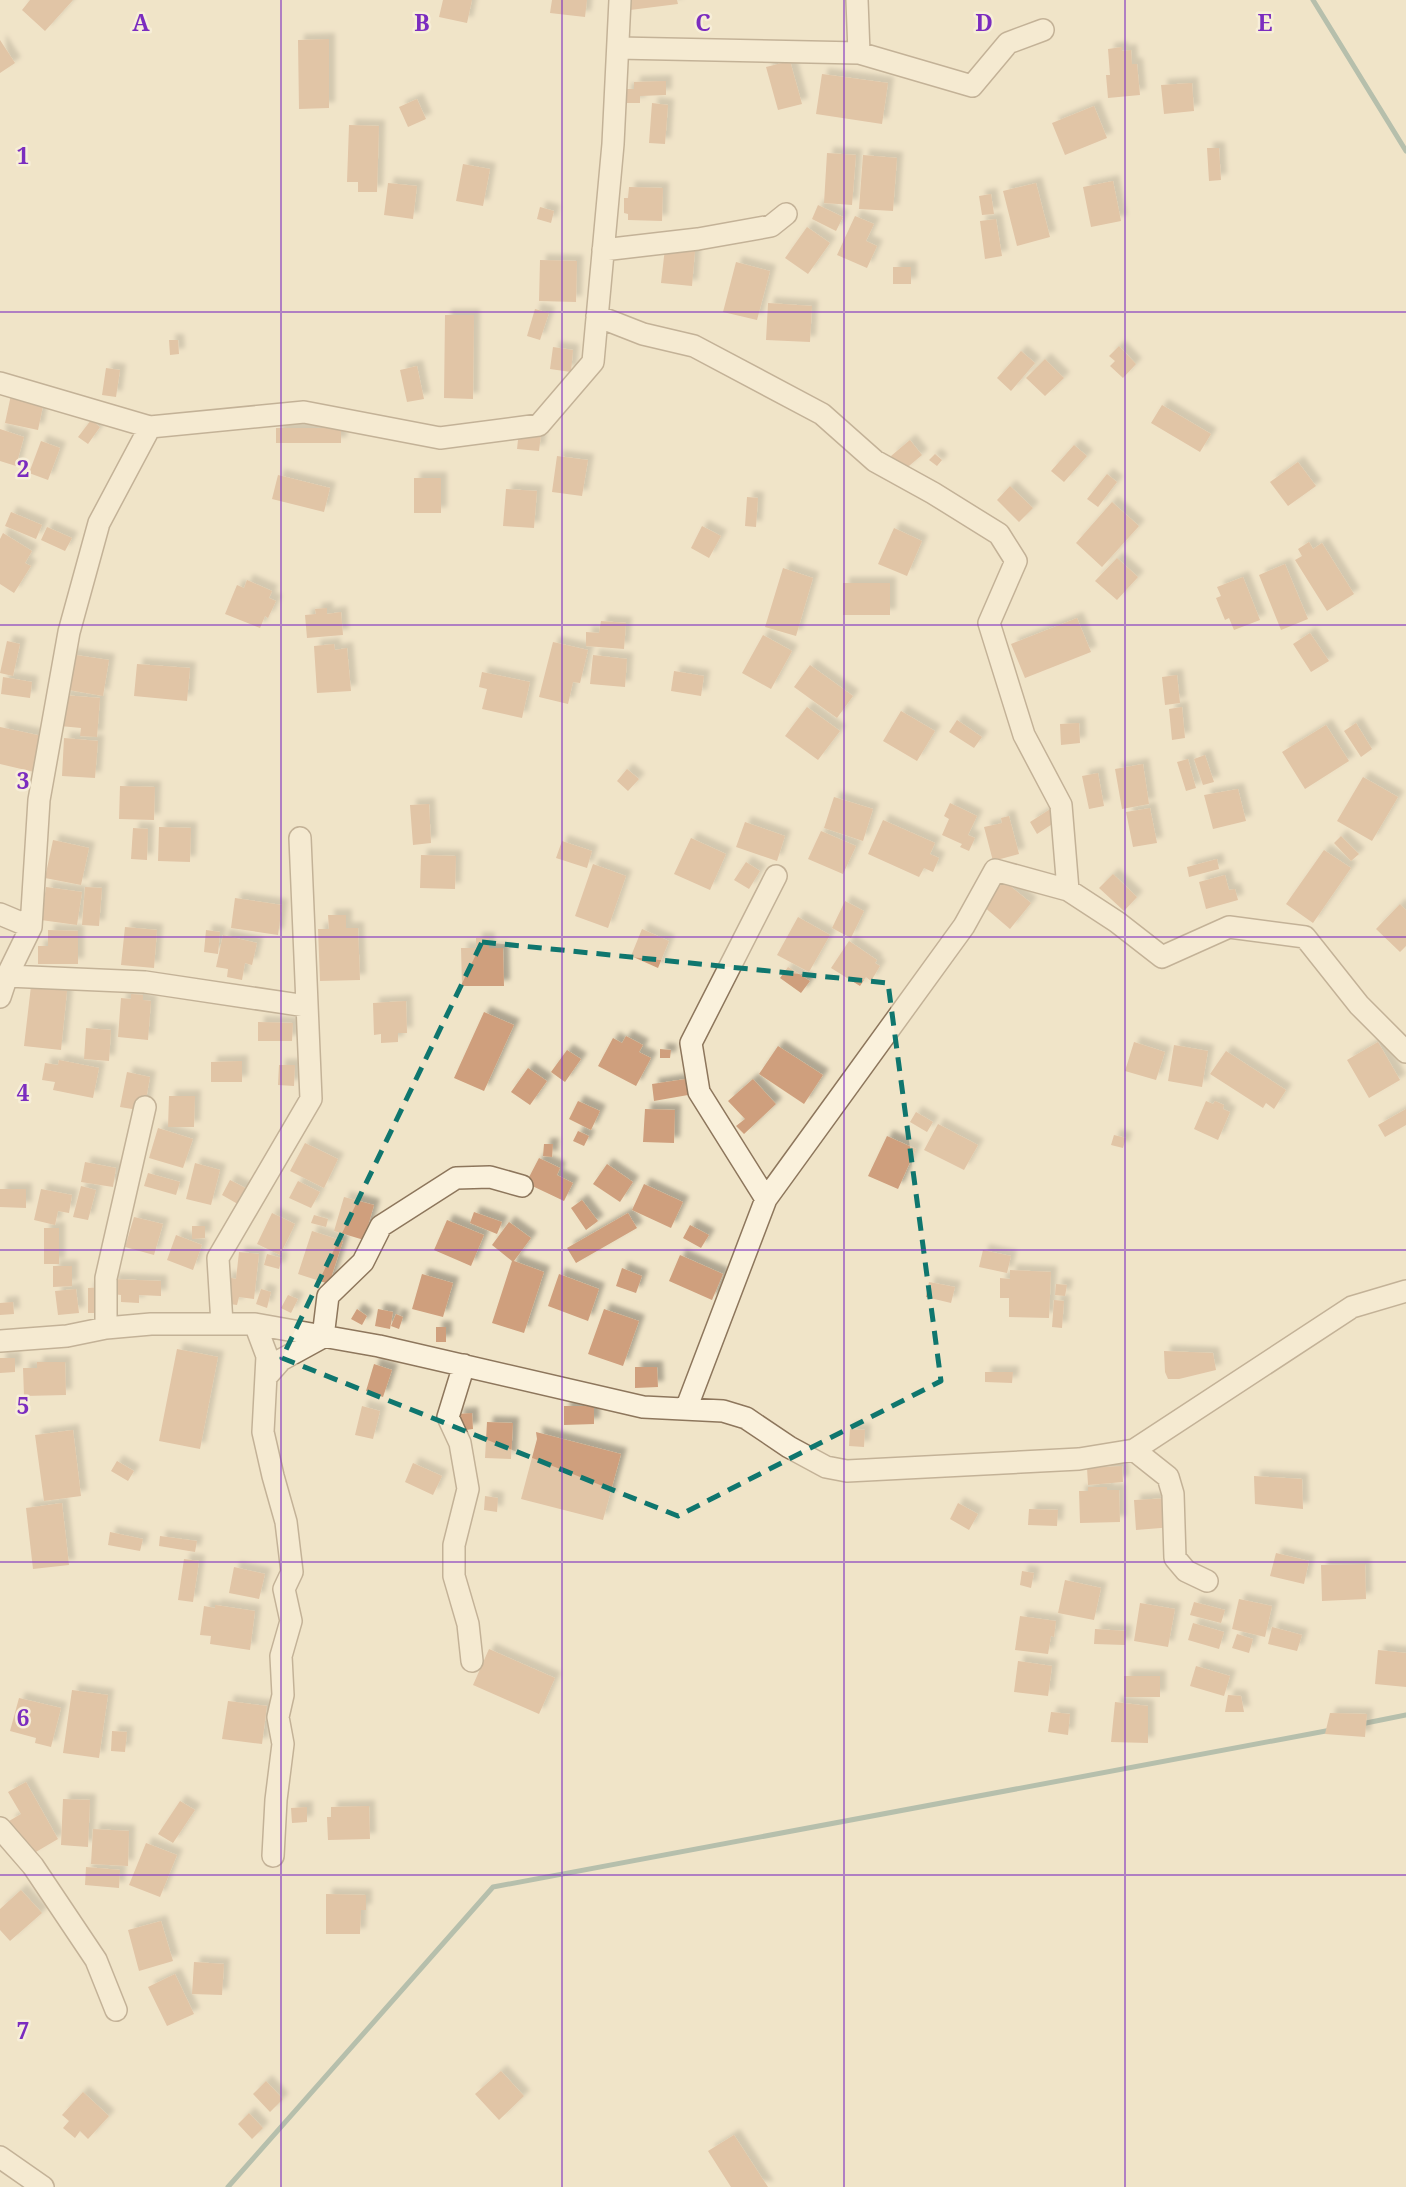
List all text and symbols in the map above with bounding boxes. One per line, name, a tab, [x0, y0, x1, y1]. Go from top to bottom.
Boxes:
text: A	[132, 6, 150, 38]
text: B	[414, 6, 430, 38]
text: C	[695, 6, 711, 38]
text: D	[975, 6, 993, 38]
text: E	[1257, 6, 1273, 38]
text: 1	[17, 139, 30, 171]
text: 2	[17, 452, 30, 484]
text: 3	[17, 764, 30, 796]
text: 4	[17, 1076, 30, 1108]
text: 5	[17, 1389, 30, 1421]
text: 6	[17, 1701, 30, 1733]
text: 7	[17, 2014, 30, 2046]

